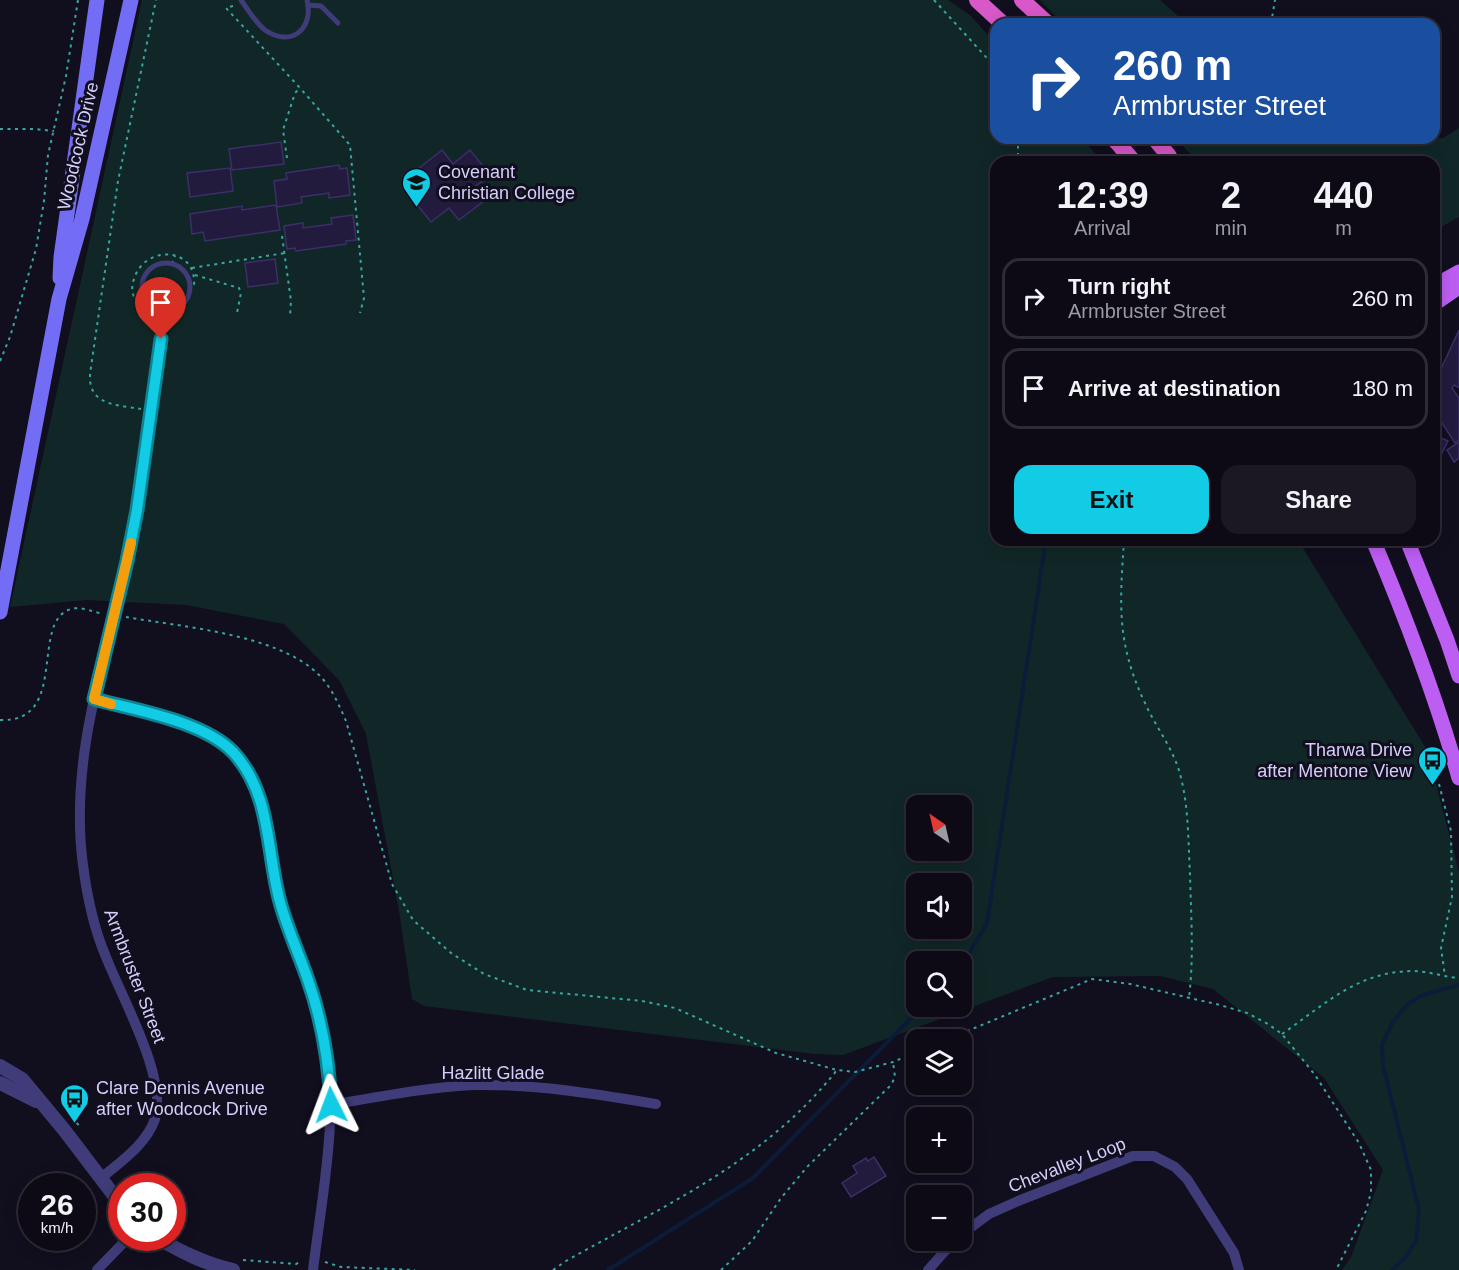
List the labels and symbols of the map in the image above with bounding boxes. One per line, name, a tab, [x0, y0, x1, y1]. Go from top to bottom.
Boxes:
street label: Woodcock Drive	[54, 80, 102, 212]
place label: Covenant Christian College	[438, 162, 575, 203]
school or university icon: Covenant Christian College	[401, 166, 433, 208]
pin	[135, 277, 186, 339]
place label: Tharwa Drive after Mentone View	[1257, 740, 1413, 781]
bus stop icon: Tharwa Drive after Mentone View	[1417, 744, 1449, 786]
north arrow	[906, 795, 972, 861]
street label: Armbruster Street	[100, 906, 170, 1046]
street label: Hazlitt Glade	[441, 1063, 545, 1083]
position arrow	[299, 1073, 363, 1137]
place label: Clare Dennis Avenue after Woodcock Drive	[96, 1078, 268, 1119]
bus stop icon: Clare Dennis Avenue after Woodcock Drive	[59, 1082, 91, 1124]
street label: Chevalley Loop	[1005, 1133, 1129, 1197]
speed limit sign: 30	[108, 1173, 186, 1251]

